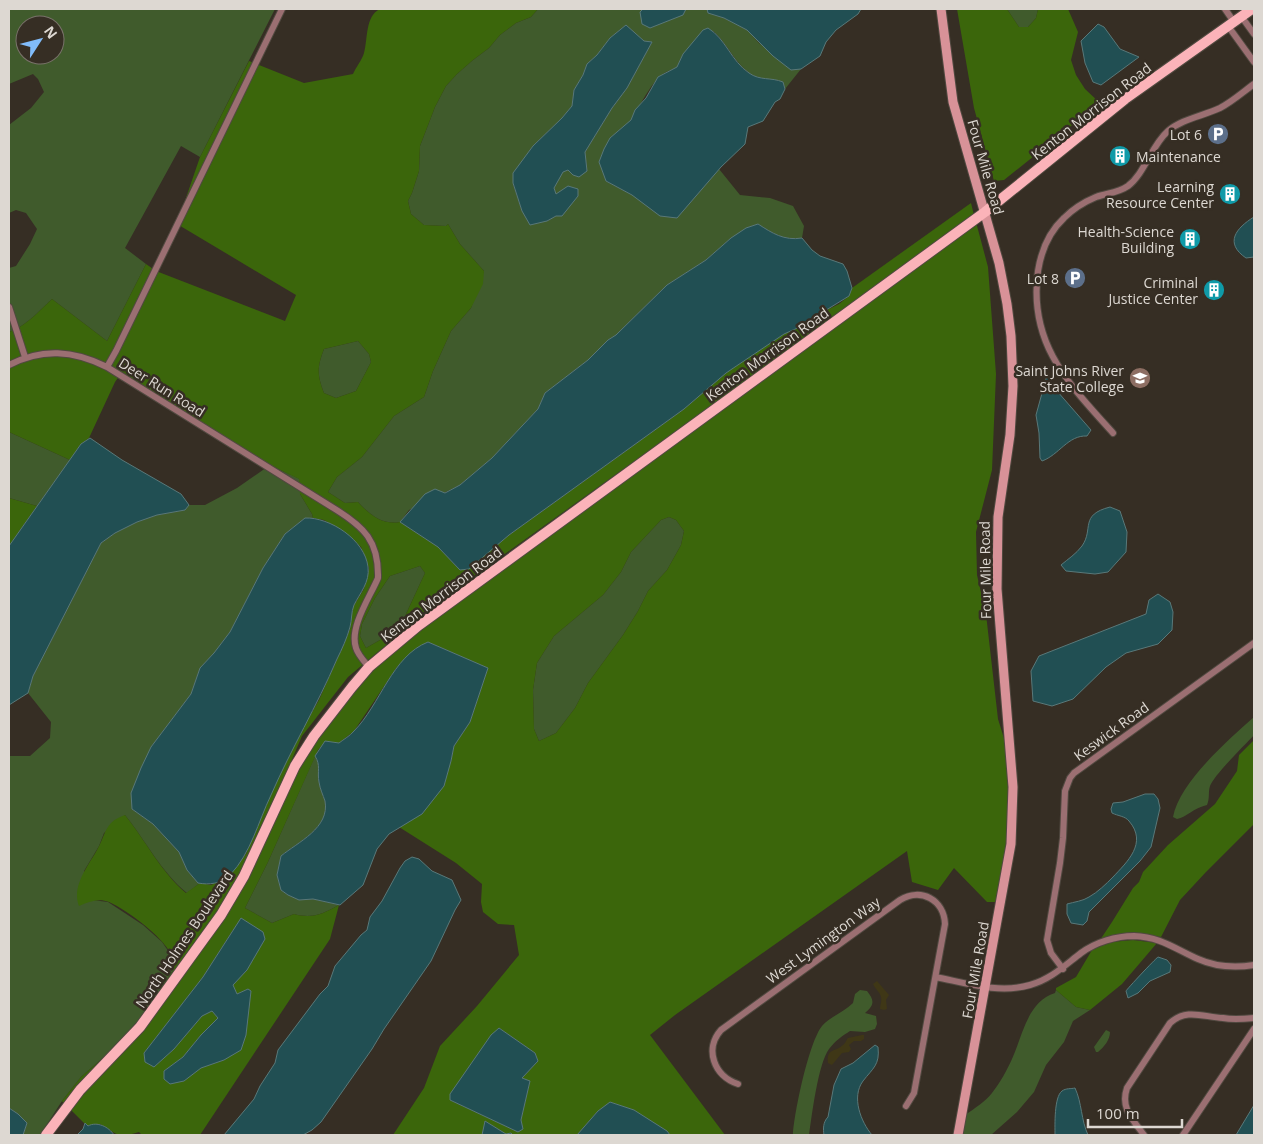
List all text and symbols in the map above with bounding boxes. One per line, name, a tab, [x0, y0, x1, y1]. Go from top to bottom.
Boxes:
north arrow	[15, 15, 65, 65]
text: N	[40, 22, 62, 42]
street label: Kenton Morrison Road	[1027, 58, 1155, 164]
street label: Four Mile Road	[963, 117, 1009, 217]
parking icon: Lot 6	[1206, 122, 1230, 146]
place label: Lot 6	[1170, 125, 1202, 144]
building icon: Maintenance	[1108, 144, 1132, 168]
place label: Maintenance	[1136, 147, 1221, 166]
place label: Learning Resource Center	[1106, 177, 1214, 212]
building icon: Learning Resource Center	[1218, 182, 1242, 206]
place label: Health-Science Building	[1077, 222, 1174, 257]
building icon: Health-Science Building	[1178, 227, 1202, 251]
parking icon: Lot 8	[1063, 266, 1087, 290]
place label: Lot 8	[1027, 269, 1059, 288]
place label: Criminal Justice Center	[1106, 273, 1198, 308]
building icon: Criminal Justice Center	[1202, 278, 1226, 302]
street label: Kenton Morrison Road	[702, 303, 832, 405]
street label: Deer Run Road	[115, 353, 209, 421]
place label: Saint Johns River State College	[1015, 361, 1124, 396]
school or university icon: Saint Johns River State College	[1128, 366, 1152, 390]
street label: Four Mile Road	[975, 521, 995, 619]
street label: Kenton Morrison Road	[376, 542, 506, 646]
street label: Keswick Road	[1070, 697, 1152, 765]
street label: North Holmes Boulevard	[131, 867, 237, 1011]
street label: West Lymington Way	[762, 892, 885, 988]
street label: Four Mile Road	[957, 920, 993, 1020]
scale bar	[1088, 1096, 1182, 1128]
text: 100 m	[1096, 1103, 1140, 1123]

